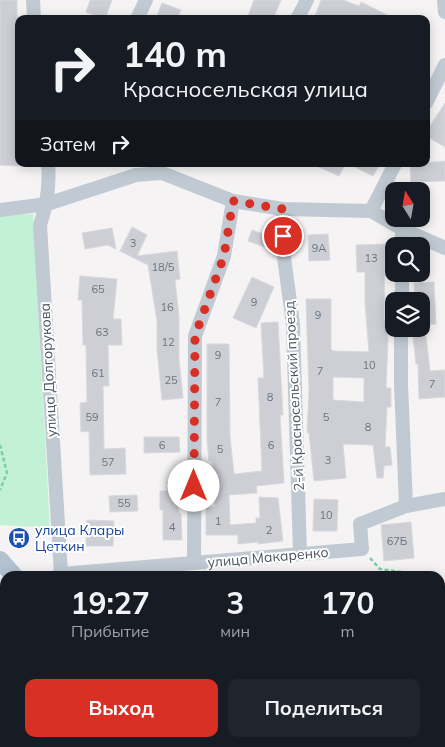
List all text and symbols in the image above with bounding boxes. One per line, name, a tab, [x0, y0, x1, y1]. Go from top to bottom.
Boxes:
text: 140 m	[123, 32, 227, 76]
icon: right	[40, 35, 105, 100]
text: Красносельская улица	[123, 75, 368, 103]
icon: right	[106, 130, 134, 158]
text: Затем	[40, 132, 96, 156]
north arrow	[385, 182, 430, 228]
map controls	[385, 182, 430, 337]
pin	[262, 215, 304, 257]
icon: arrive	[269, 222, 297, 250]
house number: 3	[130, 236, 136, 250]
button: search	[385, 237, 430, 282]
house number: 9А	[312, 241, 326, 255]
house number: 13	[364, 251, 378, 265]
house number: 18/5	[152, 260, 175, 274]
house number: 65	[91, 282, 105, 296]
button: layers	[385, 292, 430, 337]
house number: 9	[251, 295, 257, 309]
house number: 16	[160, 300, 174, 314]
street label: 2-й Красносельский проезд	[280, 300, 308, 492]
street label: улица Долгорукова	[35, 302, 61, 438]
house number: 9	[315, 308, 321, 322]
house number: 63	[95, 325, 109, 339]
house number: 12	[161, 335, 175, 349]
house number: 9	[215, 348, 221, 362]
house number: 10	[362, 358, 376, 372]
house number: 7	[317, 364, 323, 378]
house number: 61	[91, 366, 105, 380]
house number: 25	[164, 373, 178, 387]
house number: 7	[429, 377, 435, 391]
house number: 8	[267, 390, 274, 404]
house number: 7	[215, 395, 221, 409]
house number: 59	[85, 410, 99, 424]
house number: 5	[323, 410, 330, 424]
house number: 8	[365, 420, 372, 434]
house number: 6	[159, 438, 166, 452]
house number: 6	[268, 438, 275, 452]
house number: 5	[217, 442, 224, 456]
house number: 3	[325, 453, 331, 467]
house number: 57	[101, 455, 115, 469]
position arrow	[167, 459, 219, 511]
house number: 55	[117, 496, 131, 510]
house number: 10	[319, 508, 333, 522]
house number: 1	[215, 514, 221, 528]
house number: 4	[169, 520, 176, 534]
place label: улица Клары Цеткин	[35, 521, 124, 555]
house number: 2	[266, 523, 273, 537]
bus stop icon: улица Клары Цеткин	[7, 526, 31, 550]
house number: 67Б	[387, 534, 407, 548]
street label: улица Макаренко	[207, 543, 329, 571]
text: 19:27	[70, 584, 150, 622]
text: 3	[226, 584, 244, 622]
text: 170	[321, 584, 375, 622]
text: Прибытие	[71, 621, 149, 641]
text: мин	[220, 621, 250, 641]
text: m	[341, 621, 355, 641]
button: Выход	[25, 679, 218, 737]
button: Поделиться	[228, 679, 420, 737]

